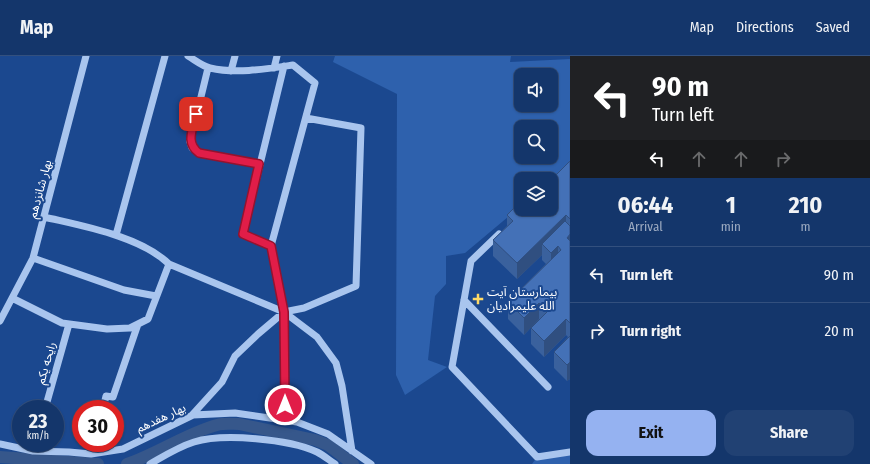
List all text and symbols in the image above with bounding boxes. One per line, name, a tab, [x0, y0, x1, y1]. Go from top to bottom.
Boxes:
text: Map	[20, 16, 53, 39]
text: Map	[690, 19, 714, 36]
text: Directions	[736, 19, 794, 36]
text: Saved	[816, 19, 850, 36]
map controls	[514, 68, 558, 216]
button: sound	[514, 68, 558, 112]
text: 90 m	[652, 70, 709, 103]
icon: left	[586, 72, 638, 124]
pin	[179, 97, 213, 131]
icon: arrive	[185, 103, 207, 125]
text: Turn left	[652, 104, 714, 126]
button: search	[514, 120, 558, 164]
icon: left	[646, 148, 668, 170]
icon: ahead	[688, 148, 710, 170]
icon: ahead	[730, 148, 752, 170]
icon: right	[772, 148, 794, 170]
street label: بهار شانزدهم	[25, 158, 56, 220]
button: layers	[514, 172, 558, 216]
text: 06:44	[618, 191, 673, 219]
text: 1	[726, 191, 736, 219]
text: 210	[788, 191, 822, 219]
text: Arrival	[628, 219, 663, 234]
text: min	[721, 219, 741, 234]
text: m	[800, 219, 810, 234]
icon: left	[586, 264, 608, 286]
text: Turn left	[620, 266, 673, 284]
text: 90 m	[824, 266, 854, 284]
place label: بیمارستان آیت الله علیمرادیان	[487, 285, 557, 313]
marker: بیمارستان آیت الله علیمرادیان	[472, 293, 484, 305]
icon: right	[586, 320, 608, 342]
text: Turn right	[620, 322, 681, 340]
text: 20 m	[825, 322, 854, 340]
street label: رایحه یکم	[33, 340, 61, 386]
position arrow	[264, 384, 306, 426]
speed limit sign: 30	[72, 400, 124, 452]
street label: بهار هفدهم	[134, 400, 189, 437]
text: 23	[29, 409, 47, 433]
button: Exit	[586, 410, 716, 456]
button: Share	[724, 410, 854, 456]
text: km/h	[27, 430, 49, 442]

